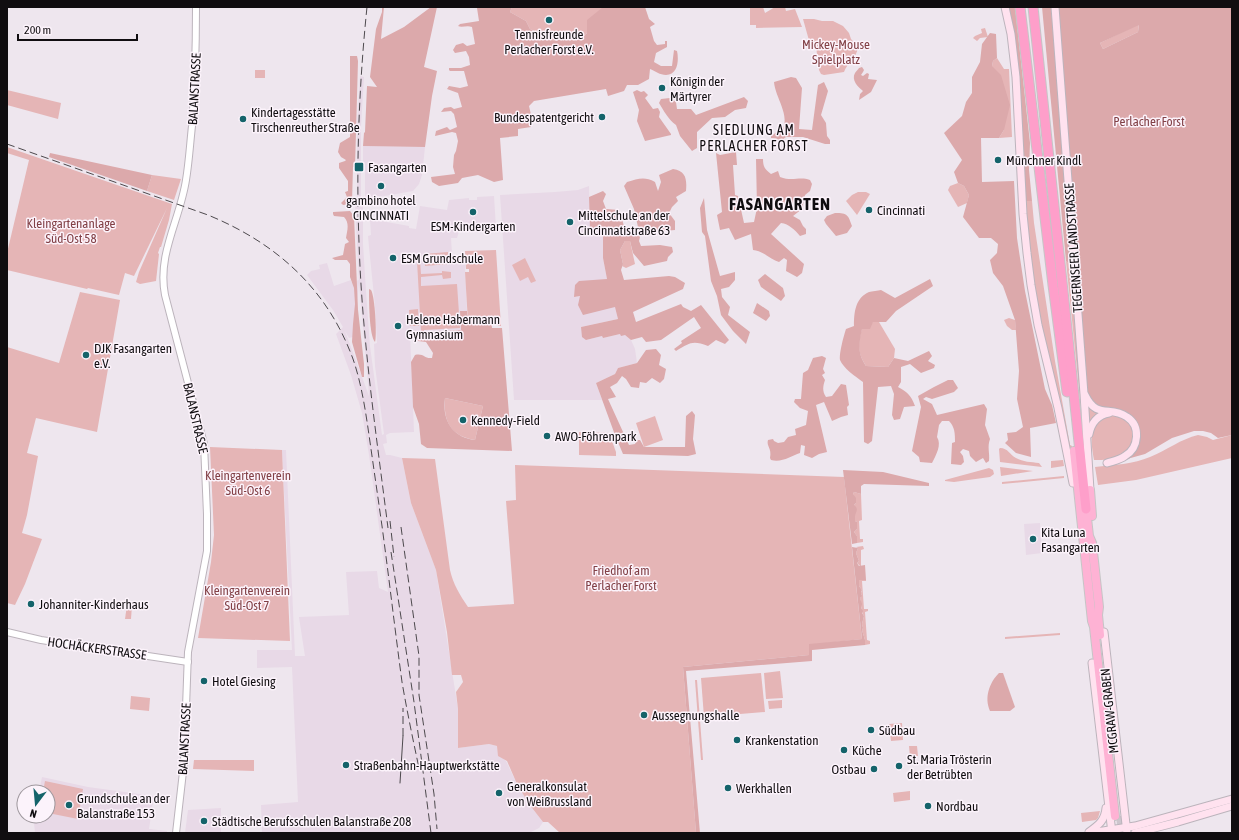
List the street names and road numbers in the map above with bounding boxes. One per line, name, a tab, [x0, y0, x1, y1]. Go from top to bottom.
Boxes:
street label: BALANSTRASSE	[185, 52, 204, 125]
street label: TEGERNSEER LANDSTRASSE	[1061, 182, 1085, 313]
street label: BALANSTRASSE	[180, 381, 211, 455]
street label: HOCHÄCKERSTRASSE	[47, 634, 148, 663]
street label: MCGRAW-GRABEN	[1098, 668, 1121, 754]
street label: BALANSTRASSE	[175, 702, 194, 775]

